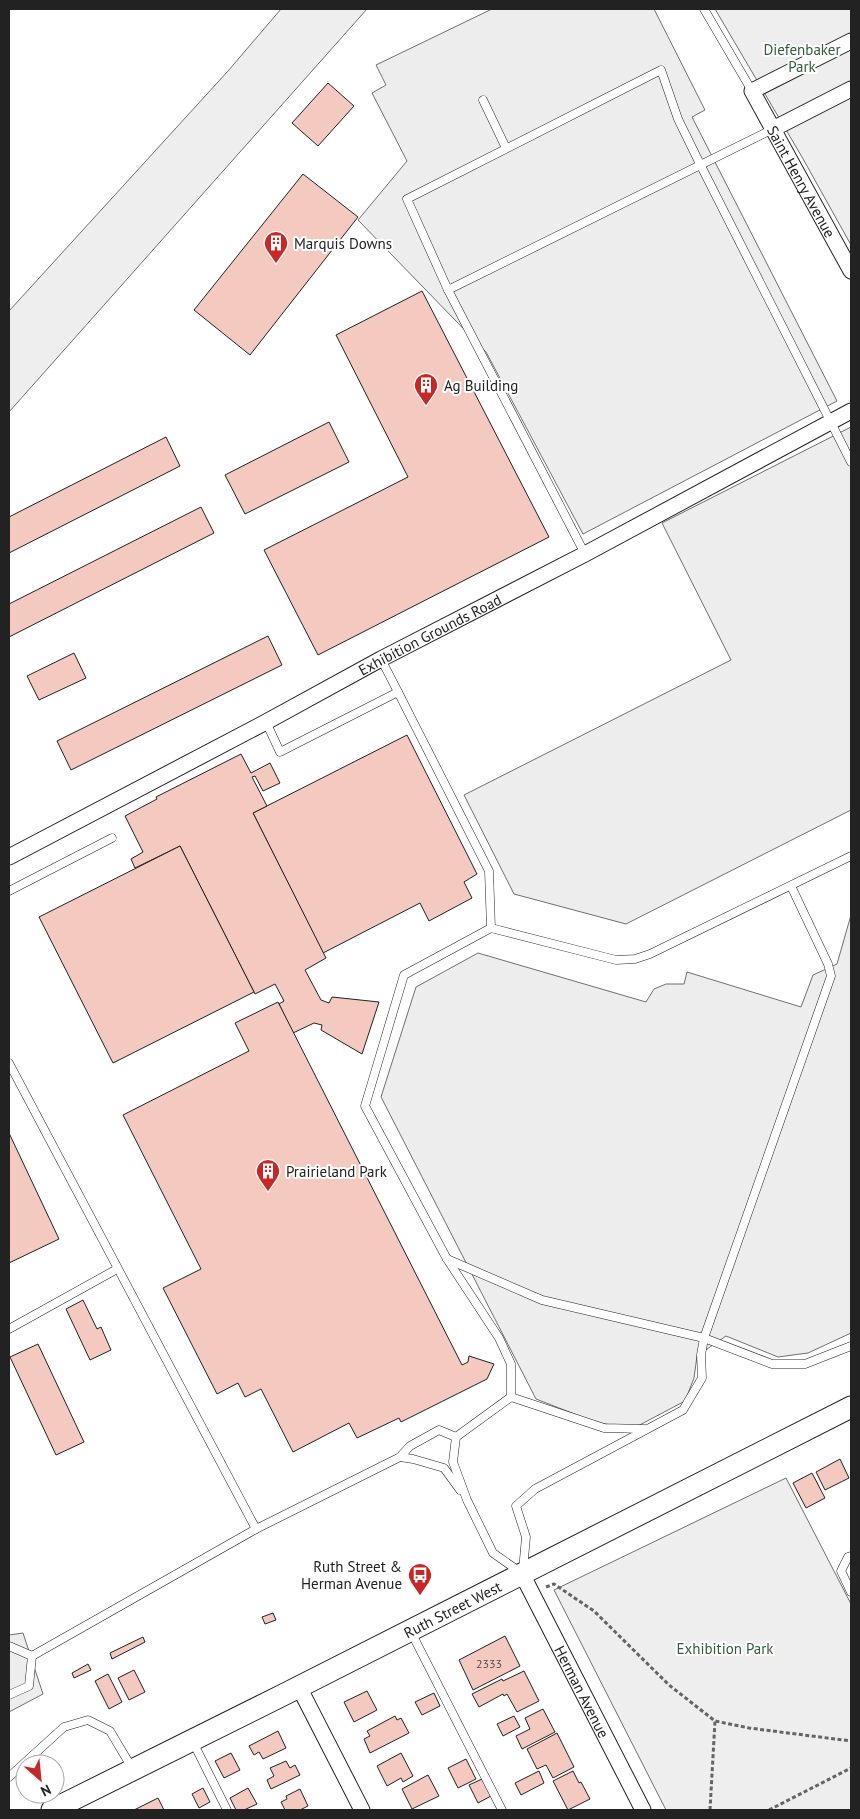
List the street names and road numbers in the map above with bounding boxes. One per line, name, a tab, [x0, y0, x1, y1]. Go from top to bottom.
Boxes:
street label: Saint Henry Avenue	[763, 122, 840, 241]
street label: Exhibition Grounds Road	[355, 589, 504, 679]
street label: Ruth Street West	[400, 1576, 504, 1642]
street label: Herman Avenue	[551, 1642, 614, 1741]

